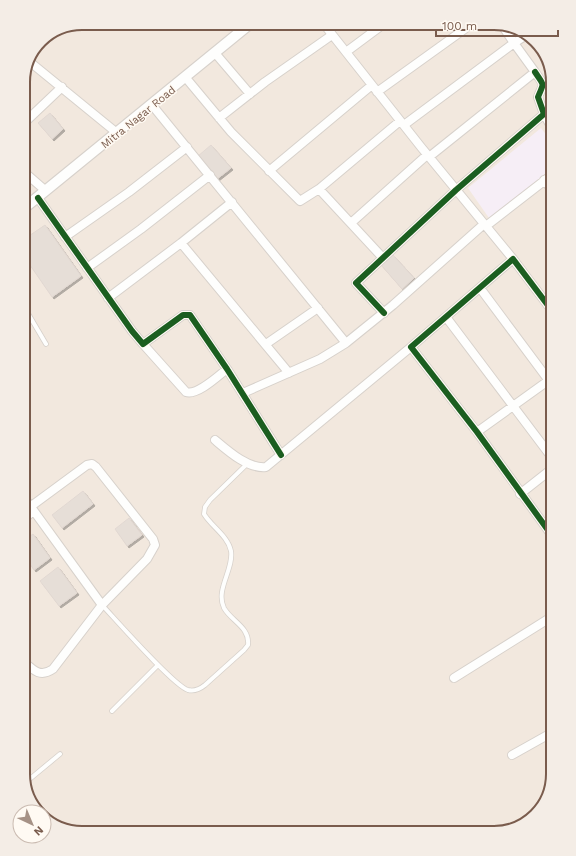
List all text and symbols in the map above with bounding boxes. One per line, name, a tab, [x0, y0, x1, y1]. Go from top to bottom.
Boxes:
scale bar	[436, 12, 558, 38]
text: 100 m	[442, 19, 477, 33]
street label: Mitra Nagar Road	[98, 83, 178, 151]
north arrow	[12, 804, 52, 844]
text: N	[31, 823, 46, 838]

